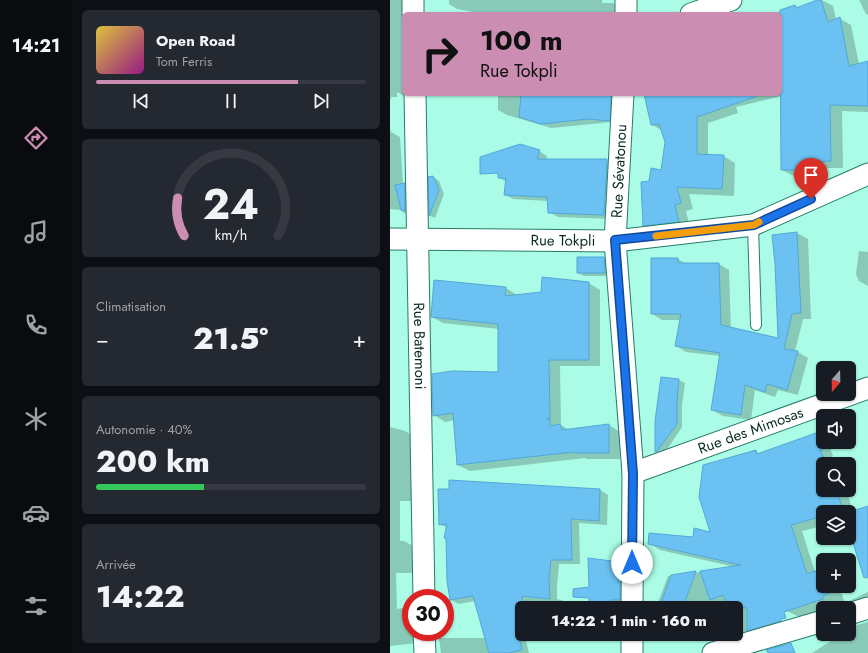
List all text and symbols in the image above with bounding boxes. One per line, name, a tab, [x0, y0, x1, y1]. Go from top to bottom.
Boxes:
text: 100 m	[480, 20, 563, 61]
icon: right	[414, 28, 466, 80]
text: Open Road	[156, 30, 235, 52]
text: 14:21	[12, 33, 60, 59]
text: Tom Ferris	[156, 52, 212, 71]
text: Rue Tokpli	[480, 58, 558, 84]
icon: previous	[130, 90, 152, 112]
icon: pause	[220, 90, 242, 112]
icon: next	[310, 90, 332, 112]
icon: directions	[22, 124, 50, 152]
street label: Rue Sévatonou	[606, 124, 632, 218]
pin	[794, 158, 828, 199]
icon: arrive	[800, 164, 822, 186]
text: 24	[203, 174, 259, 235]
icon: music	[22, 218, 50, 246]
text: km/h	[215, 224, 247, 244]
street label: Rue Tokpli	[531, 229, 595, 252]
text: Climatisation	[96, 297, 166, 316]
street label: Rue Batemoni	[408, 302, 431, 390]
icon: phone	[22, 311, 50, 339]
text: 21.5°	[193, 317, 268, 360]
text: −	[96, 323, 109, 355]
text: +	[352, 323, 366, 355]
north arrow	[816, 361, 856, 401]
map controls	[816, 361, 856, 641]
street label: Rue des Mimosas	[695, 401, 806, 460]
icon: climate	[22, 405, 50, 433]
button: sound	[816, 409, 856, 449]
text: Autonomie · 40%	[96, 420, 192, 439]
text: 200 km	[96, 440, 210, 483]
button: search	[816, 457, 856, 497]
icon: car	[22, 499, 50, 527]
button: layers	[816, 505, 856, 545]
position arrow	[611, 542, 653, 584]
button: +	[816, 553, 856, 593]
text: Arrivée	[96, 555, 136, 574]
text: 14:22	[96, 575, 185, 618]
speed limit sign: 30	[402, 589, 454, 641]
icon: filters	[22, 592, 50, 620]
button: −	[816, 601, 856, 641]
text: 14:22 · 1 min · 160 m	[551, 610, 707, 632]

